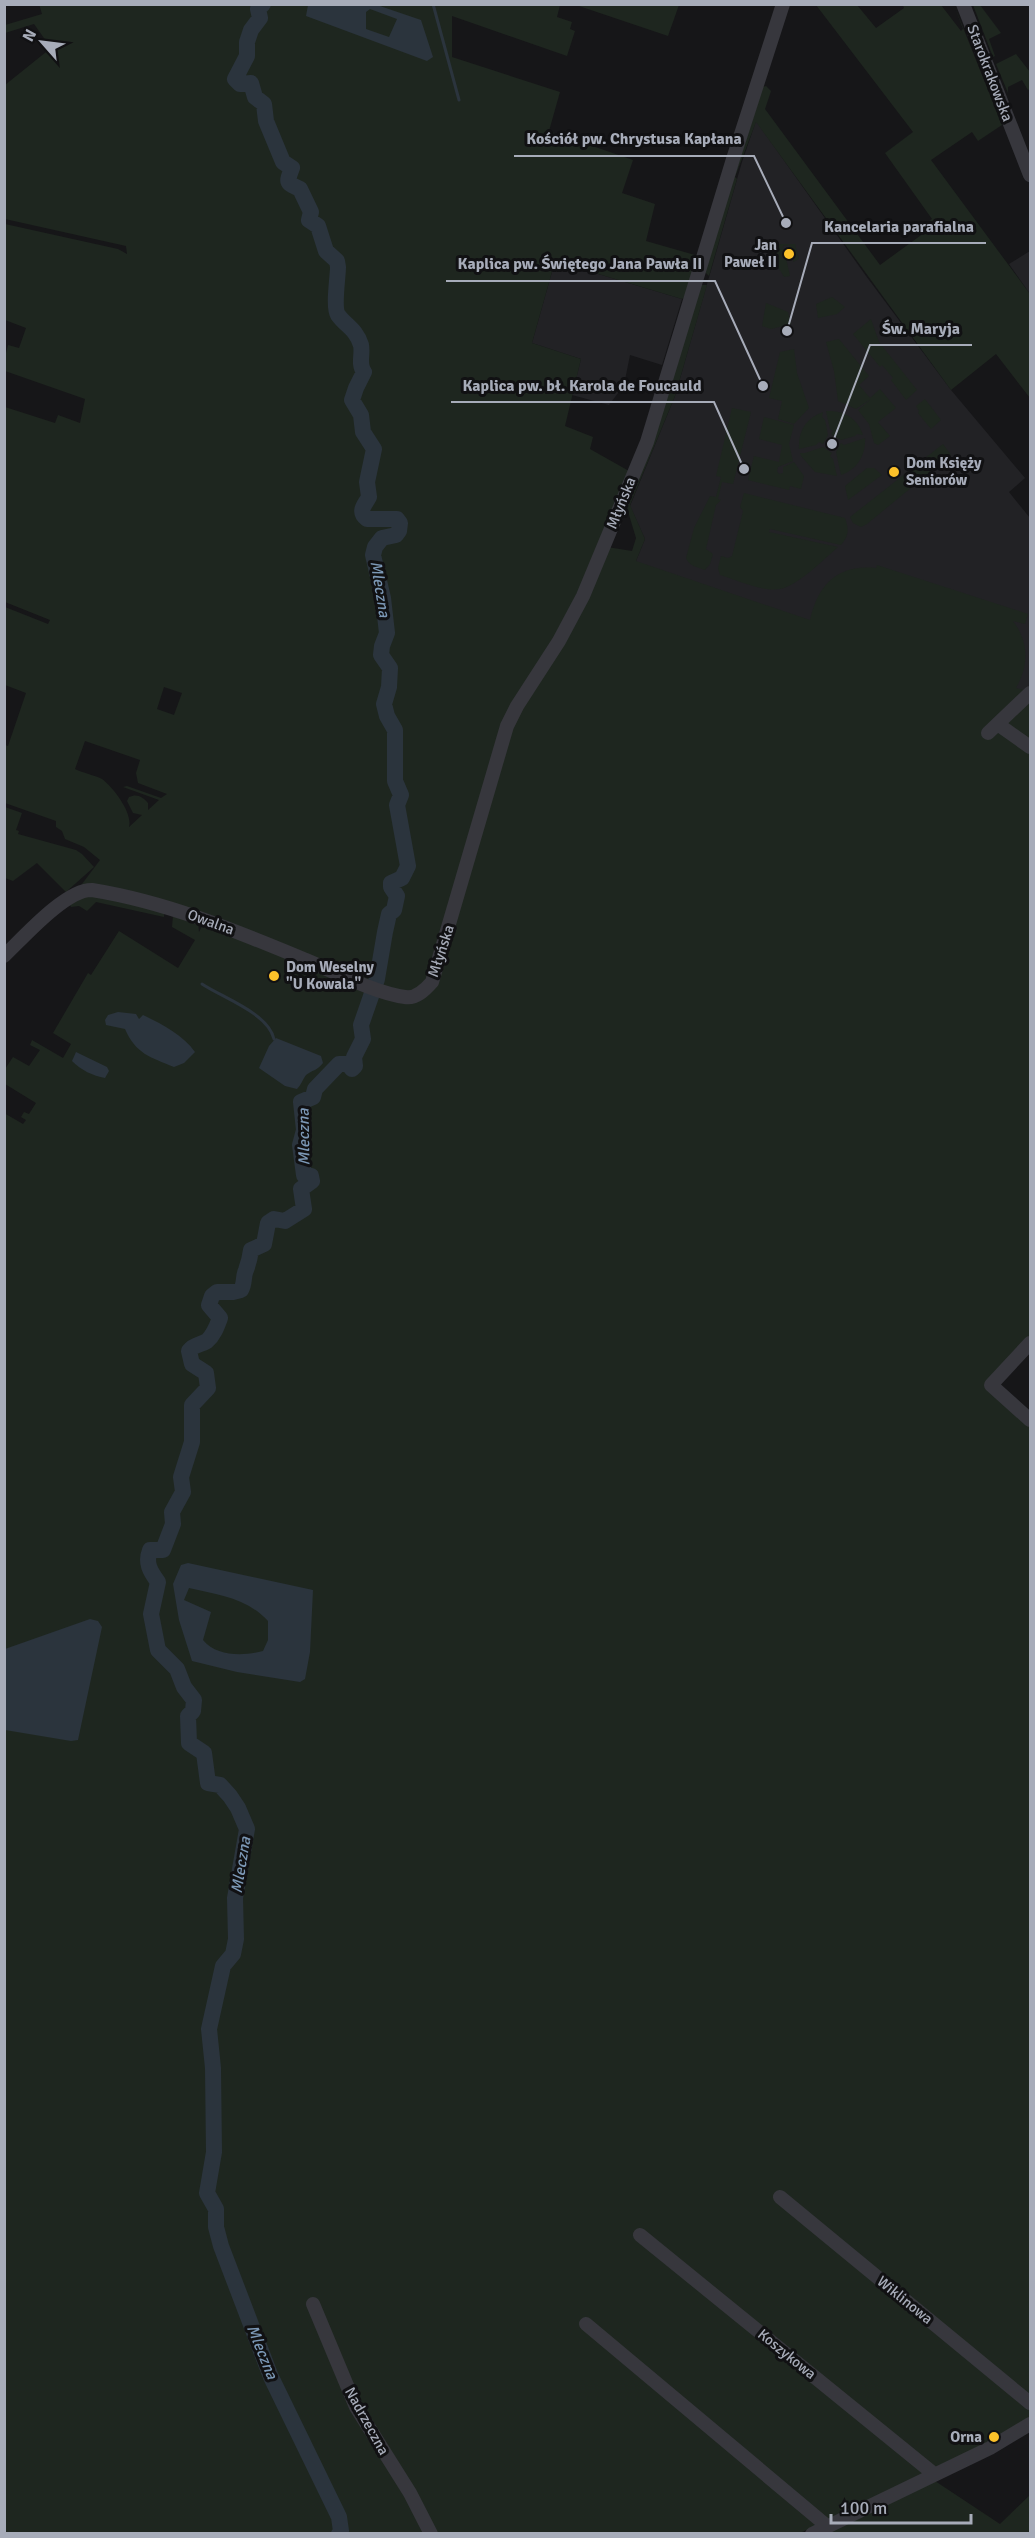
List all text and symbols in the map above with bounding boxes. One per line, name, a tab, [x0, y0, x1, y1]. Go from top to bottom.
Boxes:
north arrow	[12, 12, 72, 72]
street label: Starokrakowska	[963, 22, 1017, 124]
text: N	[18, 26, 41, 45]
callout: Kościół pw. Chrystusa Kapłana	[514, 122, 754, 156]
text: Kościół pw. Chrystusa Kapłana	[526, 129, 742, 149]
callout: Kancelaria parafialna	[812, 209, 986, 243]
text: Kancelaria parafialna	[824, 217, 974, 237]
place label: Jan Paweł II	[724, 236, 777, 271]
callout: Kaplica pw. Świętego Jana Pawła II	[446, 247, 715, 281]
marker: Jan Paweł II	[782, 247, 796, 261]
text: Kaplica pw. Świętego Jana Pawła II	[458, 254, 702, 274]
callout: Św. Maryja	[870, 311, 972, 345]
text: Św. Maryja	[882, 319, 960, 339]
callout: Kaplica pw. bł. Karola de Foucauld	[451, 368, 714, 402]
text: Kaplica pw. bł. Karola de Foucauld	[462, 376, 702, 396]
place label: Dom Księży Seniorów	[906, 454, 982, 489]
marker: Dom Księży Seniorów	[887, 465, 901, 479]
street label: Młyńska	[602, 474, 640, 532]
water label: Mleczna	[366, 559, 394, 620]
street label: Owalna	[185, 905, 237, 939]
street label: Młyńska	[424, 922, 458, 980]
place label: Dom Weselny "U Kowala"	[286, 958, 375, 993]
marker: Dom Weselny "U Kowala"	[267, 969, 281, 983]
water label: Mleczna	[293, 1107, 314, 1166]
water label: Mleczna	[227, 1834, 255, 1895]
street label: Wiklinowa	[873, 2272, 937, 2328]
water label: Mleczna	[242, 2322, 282, 2383]
street label: Koszykowa	[754, 2325, 820, 2383]
street label: Nadrzeczna	[341, 2384, 393, 2458]
place label: Orna	[950, 2428, 982, 2446]
marker: Orna	[987, 2430, 1001, 2444]
scale bar	[831, 2487, 970, 2525]
text: 100 m	[840, 2497, 887, 2519]

